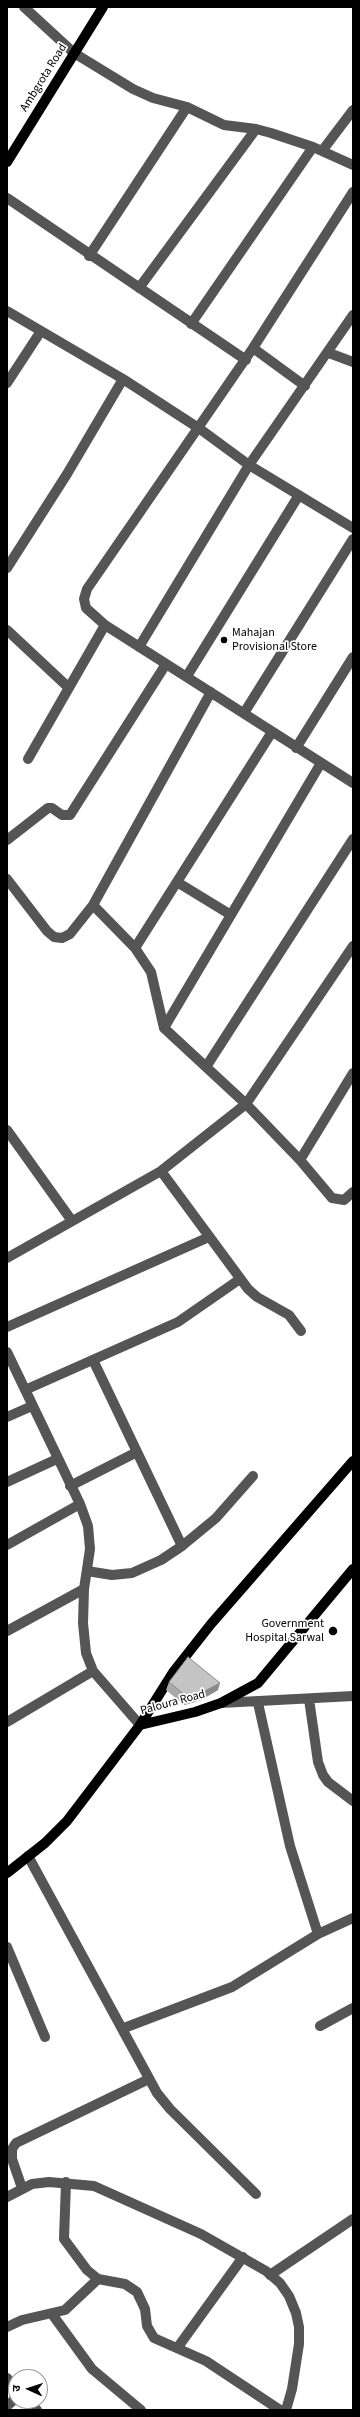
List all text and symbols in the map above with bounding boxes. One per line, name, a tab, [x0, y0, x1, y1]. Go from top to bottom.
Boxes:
street label: Ambgrota Road	[17, 41, 71, 115]
place label: Mahajan Provisional Store	[232, 626, 317, 654]
marker: Mahajan Provisional Store	[219, 635, 229, 645]
place label: Government Hospital Sarwal	[245, 1617, 324, 1645]
marker: Government Hospital Sarwal	[327, 1625, 339, 1637]
street label: Paloura Road	[139, 1687, 207, 1719]
north arrow	[8, 2369, 48, 2409]
text: उ	[9, 2385, 24, 2392]

